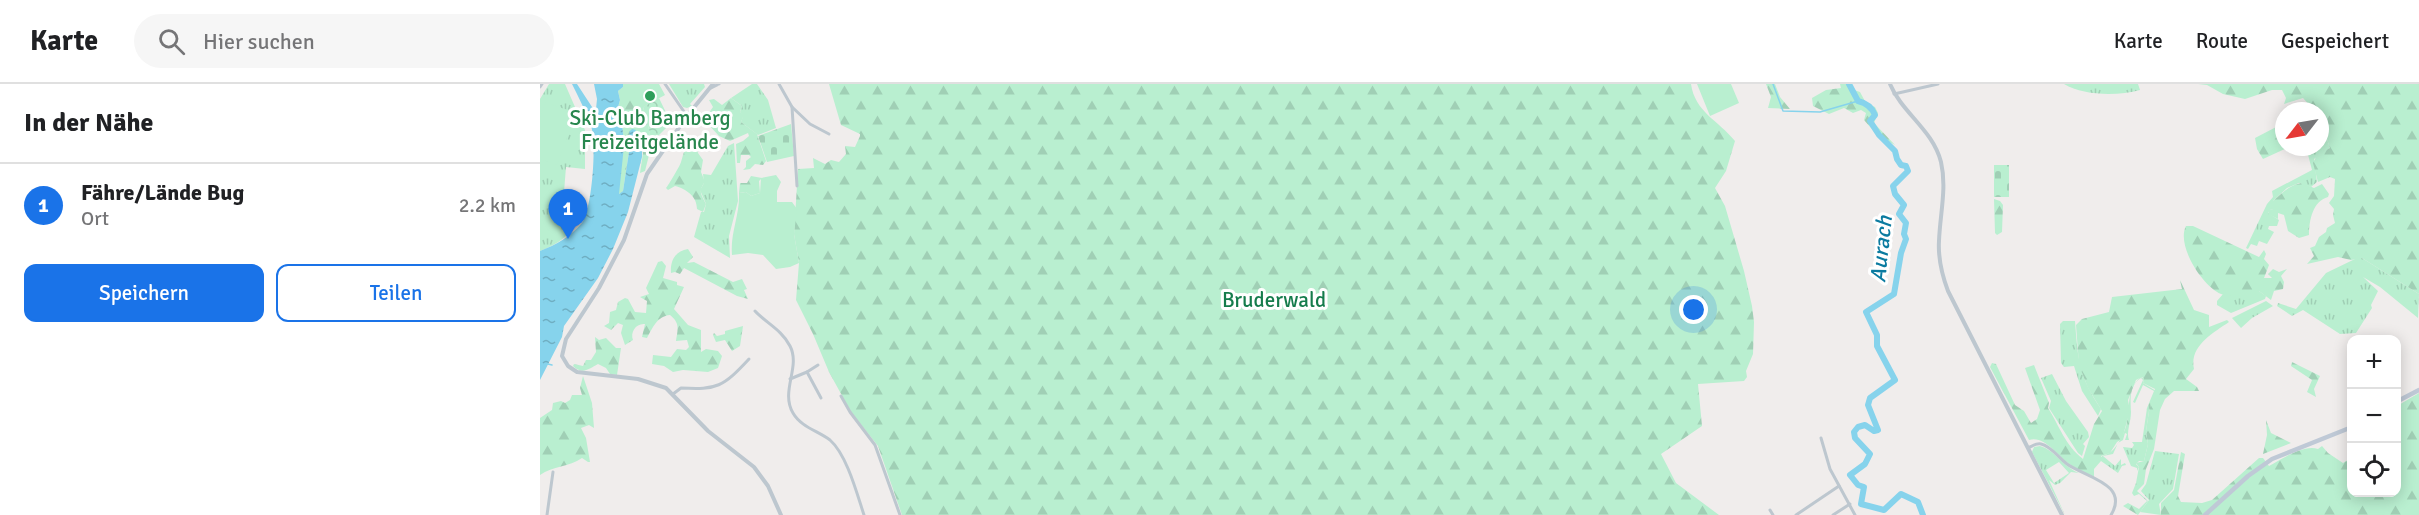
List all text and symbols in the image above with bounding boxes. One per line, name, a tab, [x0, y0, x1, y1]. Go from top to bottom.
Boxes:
search box	[134, 14, 554, 68]
text: Karte	[30, 24, 98, 58]
icon: search	[155, 25, 188, 58]
text: Hier suchen	[203, 28, 315, 55]
text: Karte	[2114, 28, 2163, 54]
text: Route	[2196, 28, 2248, 54]
text: Gespeichert	[2281, 28, 2389, 54]
marker: Ski-Club Bamberg Freizeitgelände	[643, 89, 657, 103]
north arrow	[2275, 102, 2329, 156]
place label: Ski-Club Bamberg Freizeitgelände	[569, 105, 731, 155]
text: In der Nähe	[24, 107, 154, 139]
text: Fähre/Lände Bug	[81, 179, 244, 206]
pin: 1	[549, 190, 588, 239]
text: 1	[38, 193, 49, 218]
text: 2.2 km	[459, 193, 516, 218]
text: Ort	[81, 206, 109, 231]
water label: Aurach	[1864, 213, 1898, 284]
button: Speichern	[24, 264, 264, 322]
button: Teilen	[276, 264, 516, 322]
park label: Bruderwald	[1222, 287, 1326, 313]
your location	[1679, 295, 1708, 324]
map controls	[2347, 335, 2401, 497]
button: +	[2347, 335, 2401, 389]
button: −	[2347, 389, 2401, 443]
button: locate	[2347, 443, 2401, 497]

